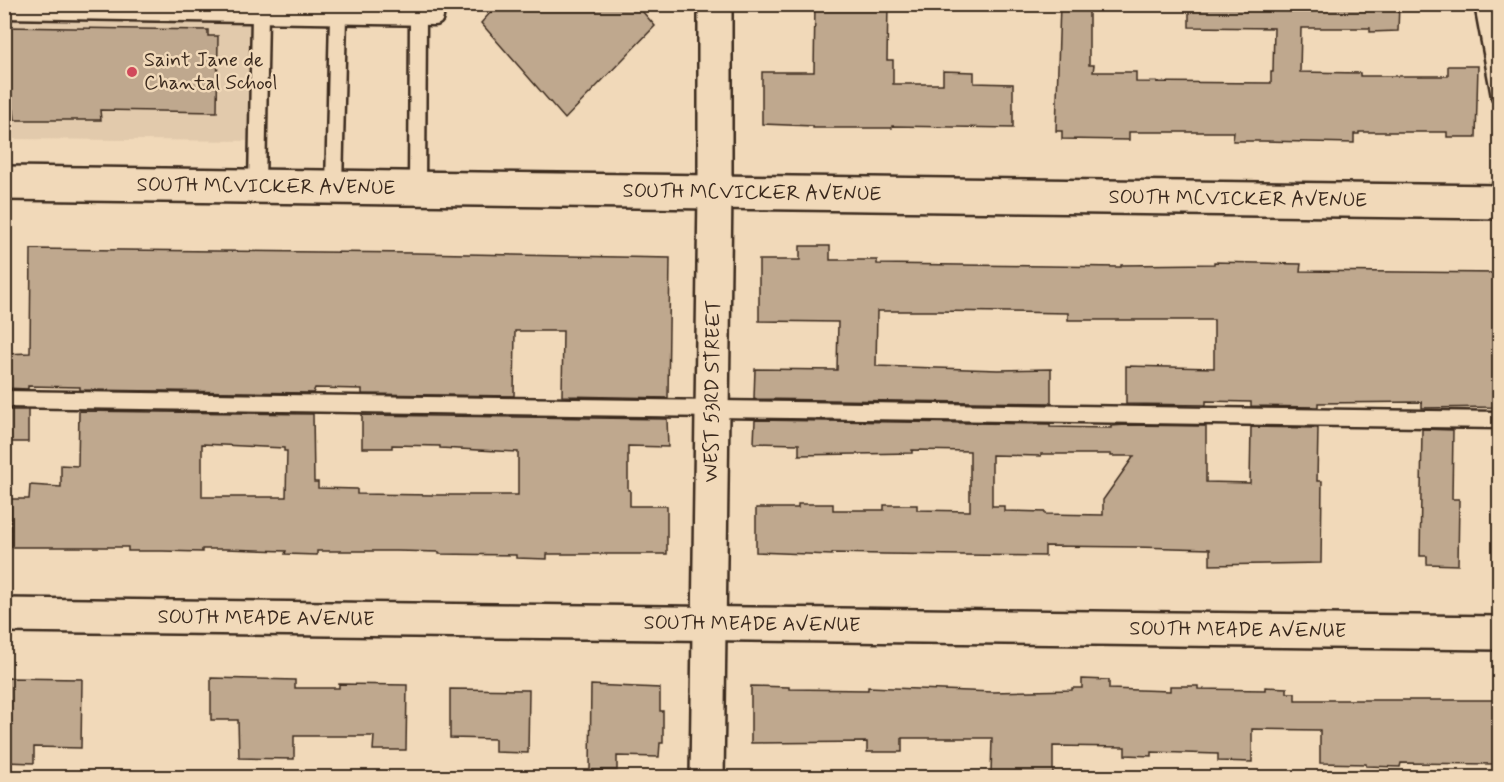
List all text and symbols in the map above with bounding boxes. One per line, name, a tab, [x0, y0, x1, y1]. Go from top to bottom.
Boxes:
place label: Saint Jane de Chantal School	[144, 47, 277, 97]
marker: Saint Jane de Chantal School	[125, 65, 139, 79]
street label: SOUTH MCVICKER AVENUE	[137, 171, 395, 201]
street label: SOUTH MCVICKER AVENUE	[622, 177, 881, 208]
street label: SOUTH MCVICKER AVENUE	[1108, 184, 1367, 214]
street label: WEST 53RD STREET	[698, 300, 727, 483]
street label: SOUTH MEADE AVENUE	[157, 603, 375, 633]
street label: SOUTH MEADE AVENUE	[643, 609, 861, 639]
street label: SOUTH MEADE AVENUE	[1129, 615, 1347, 645]

